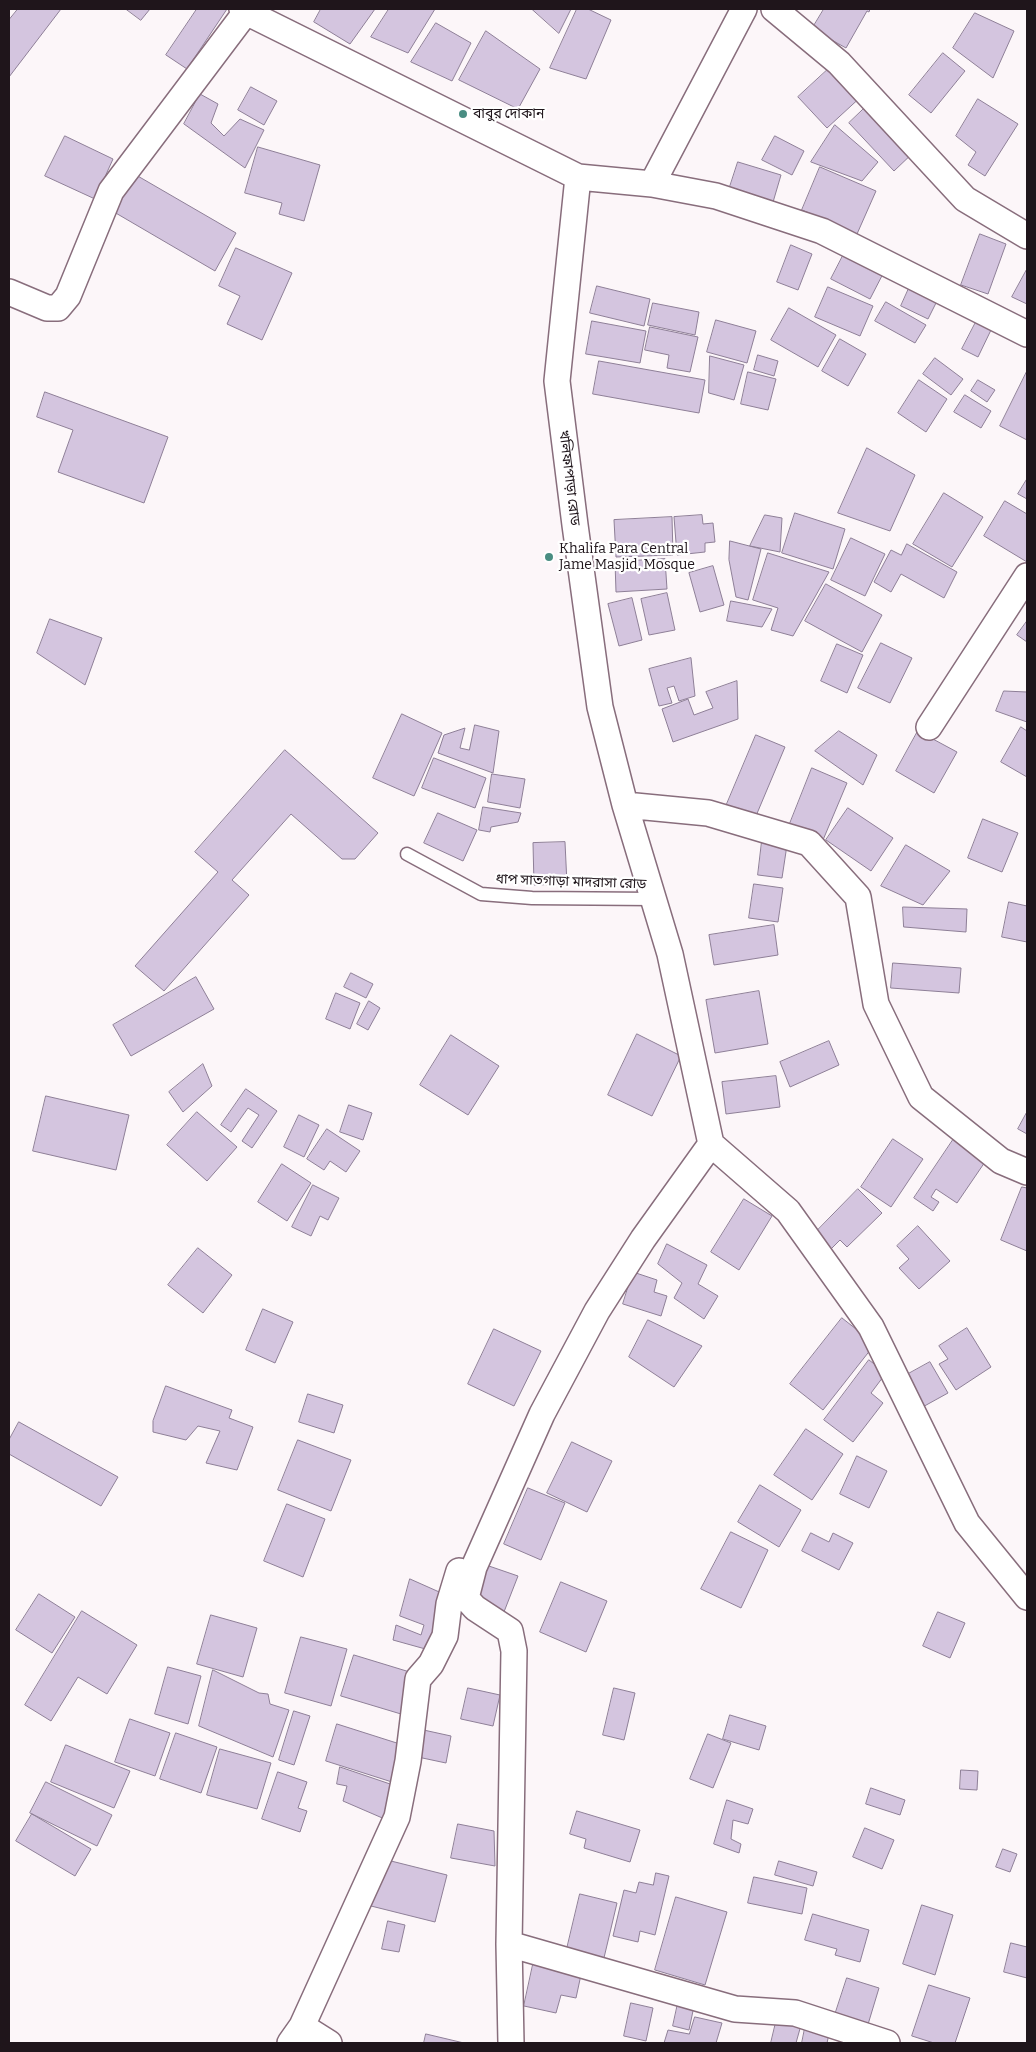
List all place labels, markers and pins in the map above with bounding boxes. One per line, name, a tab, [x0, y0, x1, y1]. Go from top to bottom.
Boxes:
place label: বাবুর দোকান	[473, 106, 545, 122]
marker: বাবুর দোকান	[457, 108, 469, 120]
place label: Khalifa Para Central Jame Masjid, Mosque	[559, 541, 695, 574]
marker: Khalifa Para Central Jame Masjid, Mosque	[543, 551, 555, 563]

